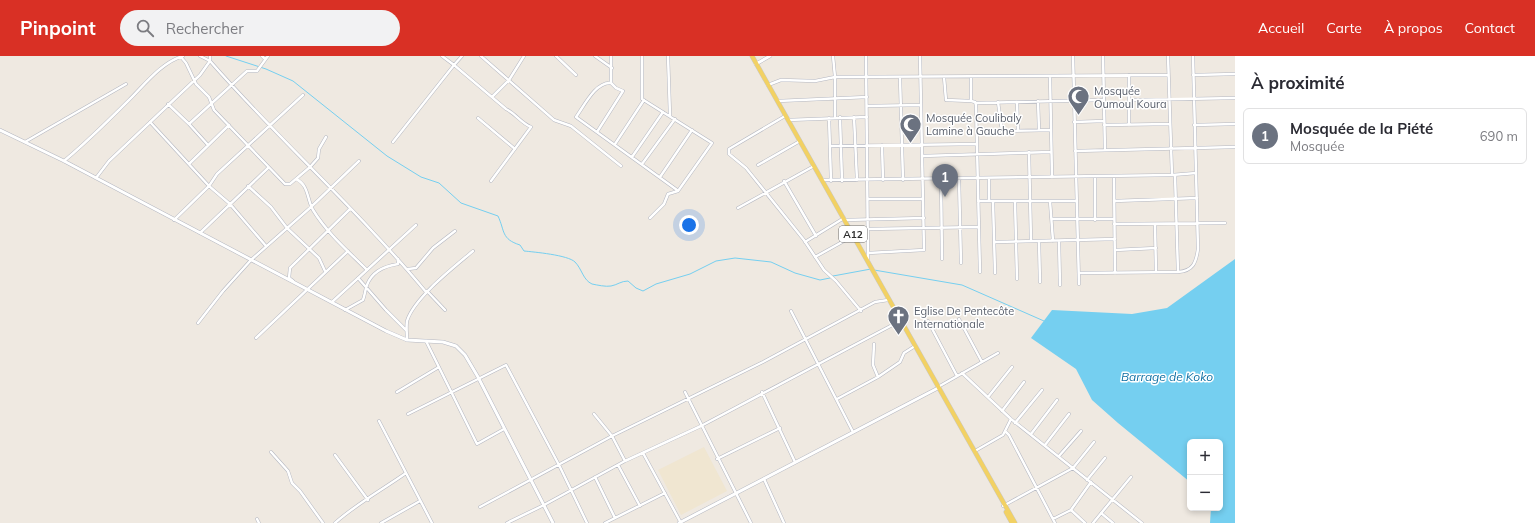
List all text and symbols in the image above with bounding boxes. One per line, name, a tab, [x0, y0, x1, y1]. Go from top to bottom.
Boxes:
search box	[120, 10, 400, 46]
text: Pinpoint	[20, 16, 96, 40]
icon: search	[134, 17, 156, 39]
text: Rechercher	[166, 19, 244, 38]
text: Accueil	[1258, 19, 1304, 37]
text: Carte	[1326, 19, 1362, 37]
text: À propos	[1384, 19, 1443, 37]
text: Contact	[1465, 19, 1515, 37]
text: À proximité	[1251, 72, 1345, 93]
mosque icon: Mosquée Oumoul Koura	[1065, 84, 1091, 117]
place label: Mosquée Oumoul Koura	[1094, 84, 1167, 111]
mosque icon: Mosquée Coulibaly Lamine à Gauche	[898, 111, 924, 144]
place label: Mosquée Coulibaly Lamine à Gauche	[926, 111, 1022, 138]
text: Mosquée de la Piété	[1290, 119, 1433, 138]
text: 1	[1261, 128, 1269, 144]
text: 690 m	[1480, 128, 1518, 144]
text: Mosquée	[1290, 138, 1344, 154]
pin: 1	[932, 164, 958, 197]
your location	[679, 215, 699, 235]
road number: A12	[839, 226, 867, 242]
church icon: Eglise De Pentecôte Internationale	[886, 304, 912, 337]
place label: Eglise De Pentecôte Internationale	[914, 304, 1014, 331]
water label: Barrage de Koko	[1121, 369, 1213, 384]
map controls	[1187, 439, 1223, 511]
button: +	[1187, 439, 1223, 475]
button: −	[1187, 475, 1223, 511]

